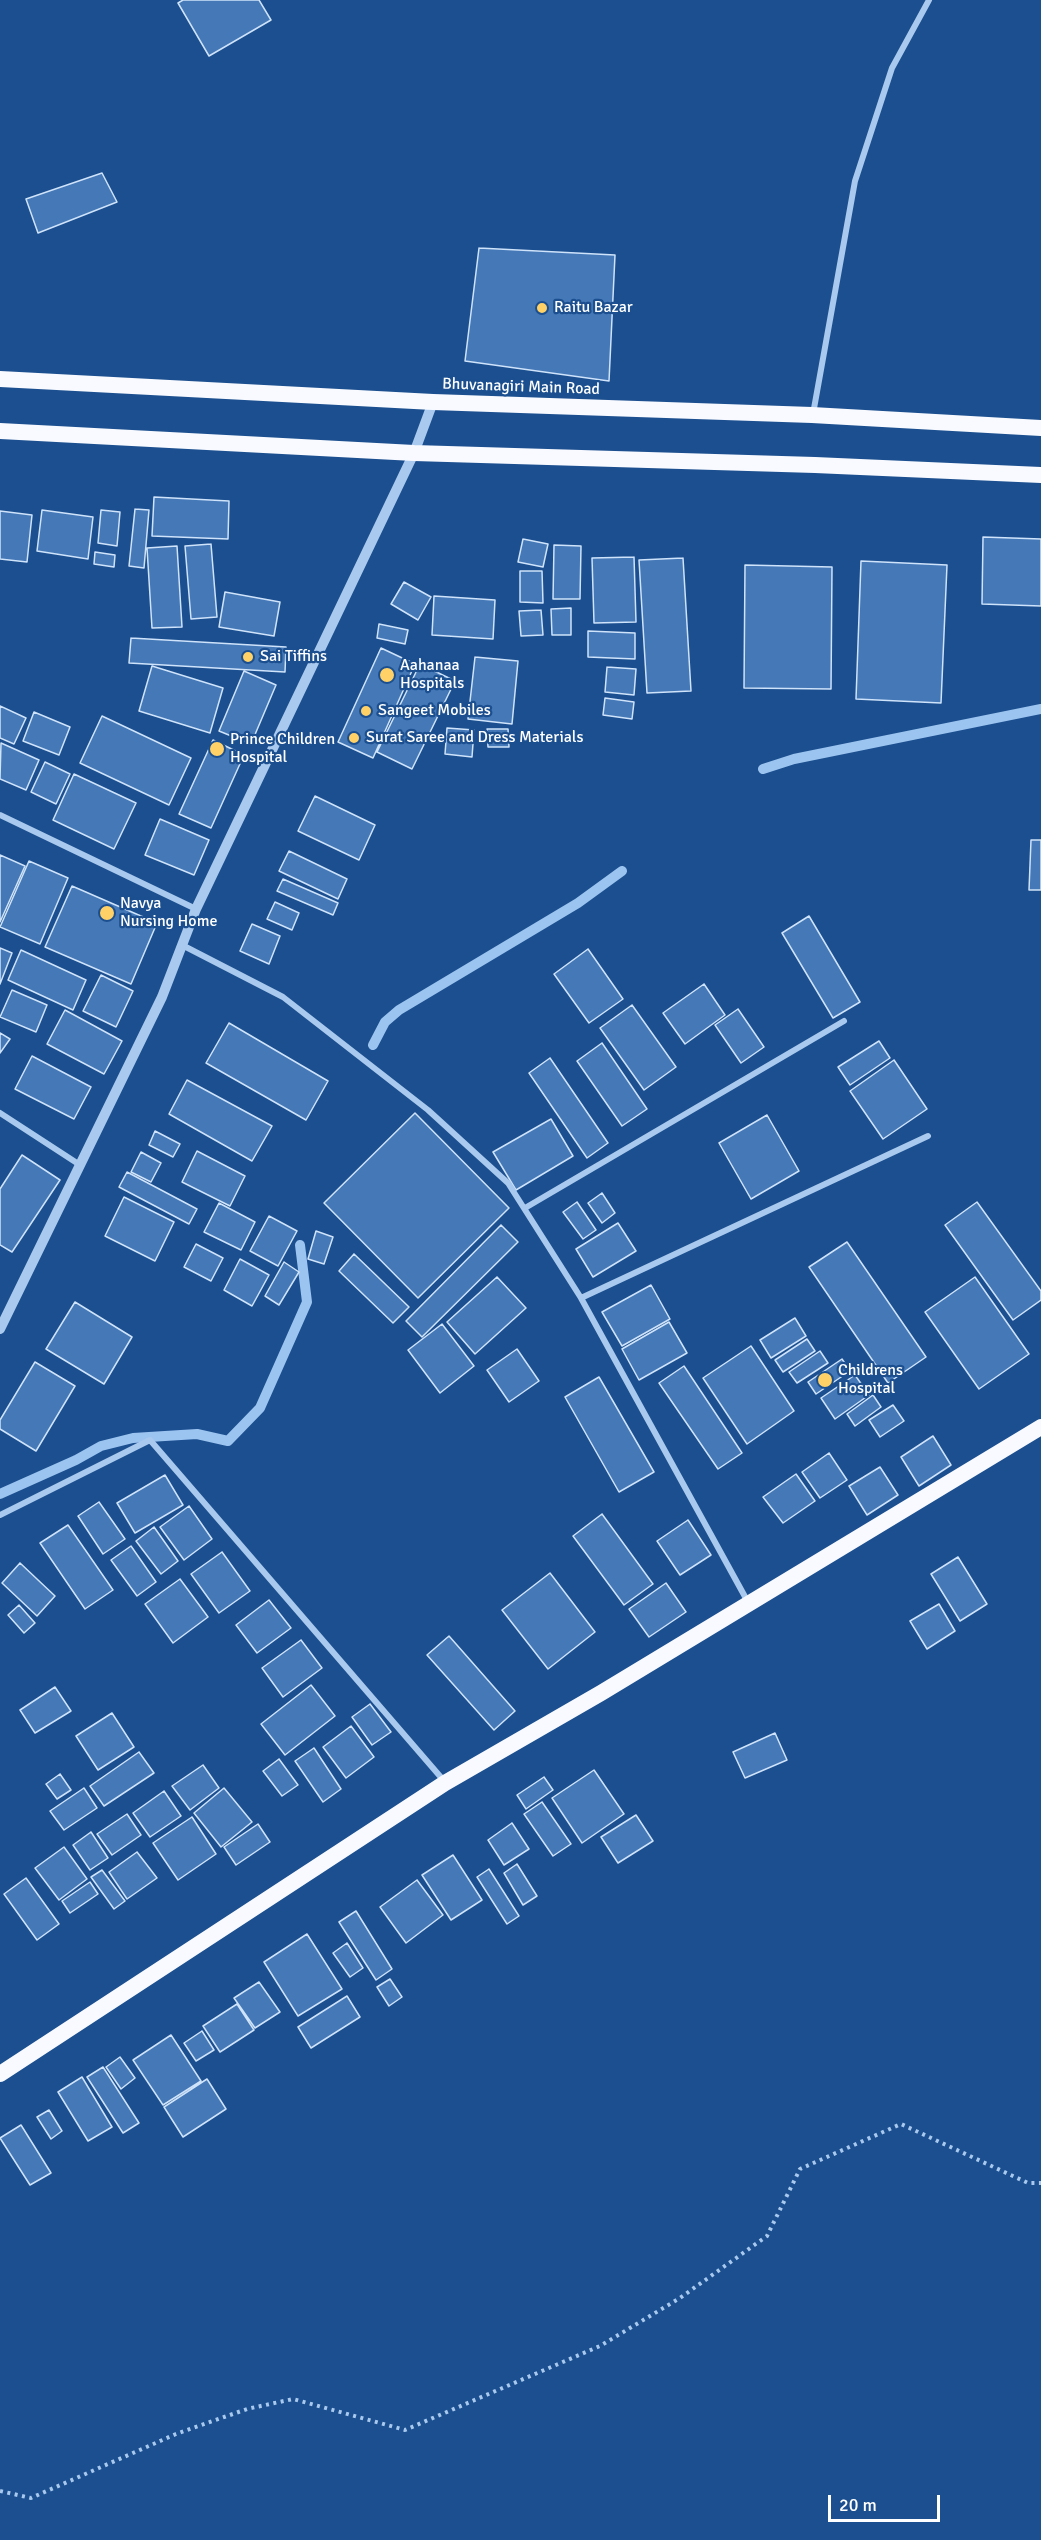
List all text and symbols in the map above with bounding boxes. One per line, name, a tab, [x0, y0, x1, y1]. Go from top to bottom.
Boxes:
place label: Raitu Bazar	[554, 298, 633, 318]
marker: Raitu Bazar	[535, 301, 549, 315]
street label: Bhuvanagiri Main Road	[442, 375, 600, 399]
place label: Sai Tiffins	[260, 647, 327, 667]
marker: Sai Tiffins	[241, 650, 255, 664]
place label: Aahanaa Hospitals	[400, 656, 464, 694]
marker: Aahanaa Hospitals	[378, 666, 396, 684]
place label: Sangeet Mobiles	[378, 701, 491, 721]
marker: Sangeet Mobiles	[359, 704, 373, 718]
place label: Surat Saree and Dress Materials	[366, 728, 584, 748]
place label: Prince Children Hospital	[230, 730, 335, 768]
marker: Surat Saree and Dress Materials	[347, 731, 361, 745]
marker: Prince Children Hospital	[208, 740, 226, 758]
place label: Navya Nursing Home	[120, 894, 217, 932]
marker: Navya Nursing Home	[98, 904, 116, 922]
place label: Childrens Hospital	[838, 1361, 903, 1399]
marker: Childrens Hospital	[816, 1371, 834, 1389]
scale bar	[831, 2483, 944, 2521]
text: 20 m	[839, 2494, 877, 2516]

